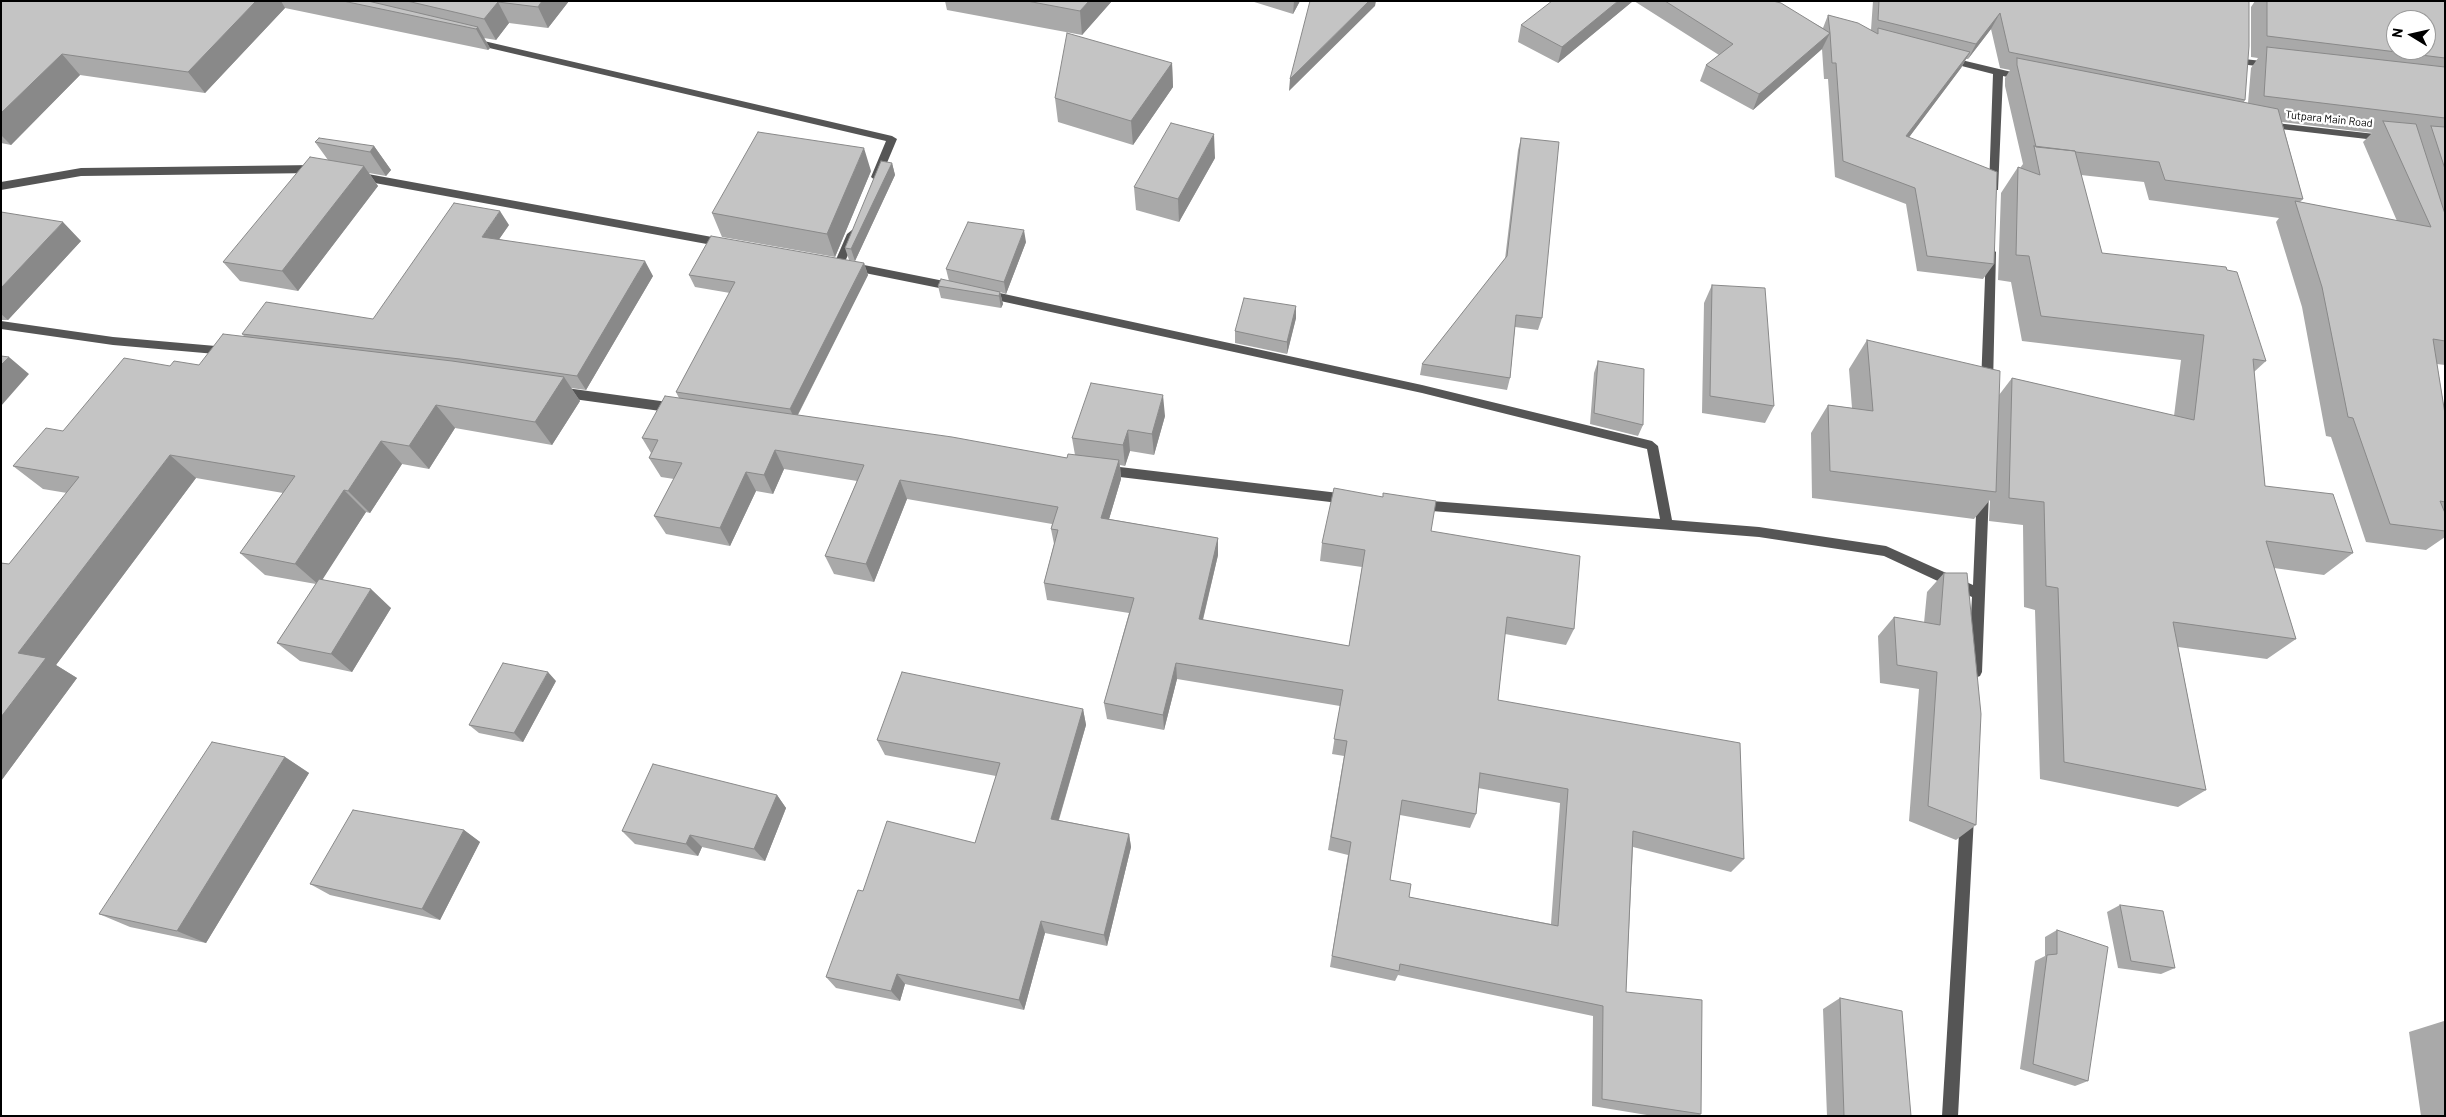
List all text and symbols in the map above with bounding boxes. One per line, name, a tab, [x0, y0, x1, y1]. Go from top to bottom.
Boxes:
north arrow	[2386, 10, 2436, 60]
text: N	[2388, 27, 2406, 39]
street label: Tutpara Main Road	[2285, 108, 2373, 130]

